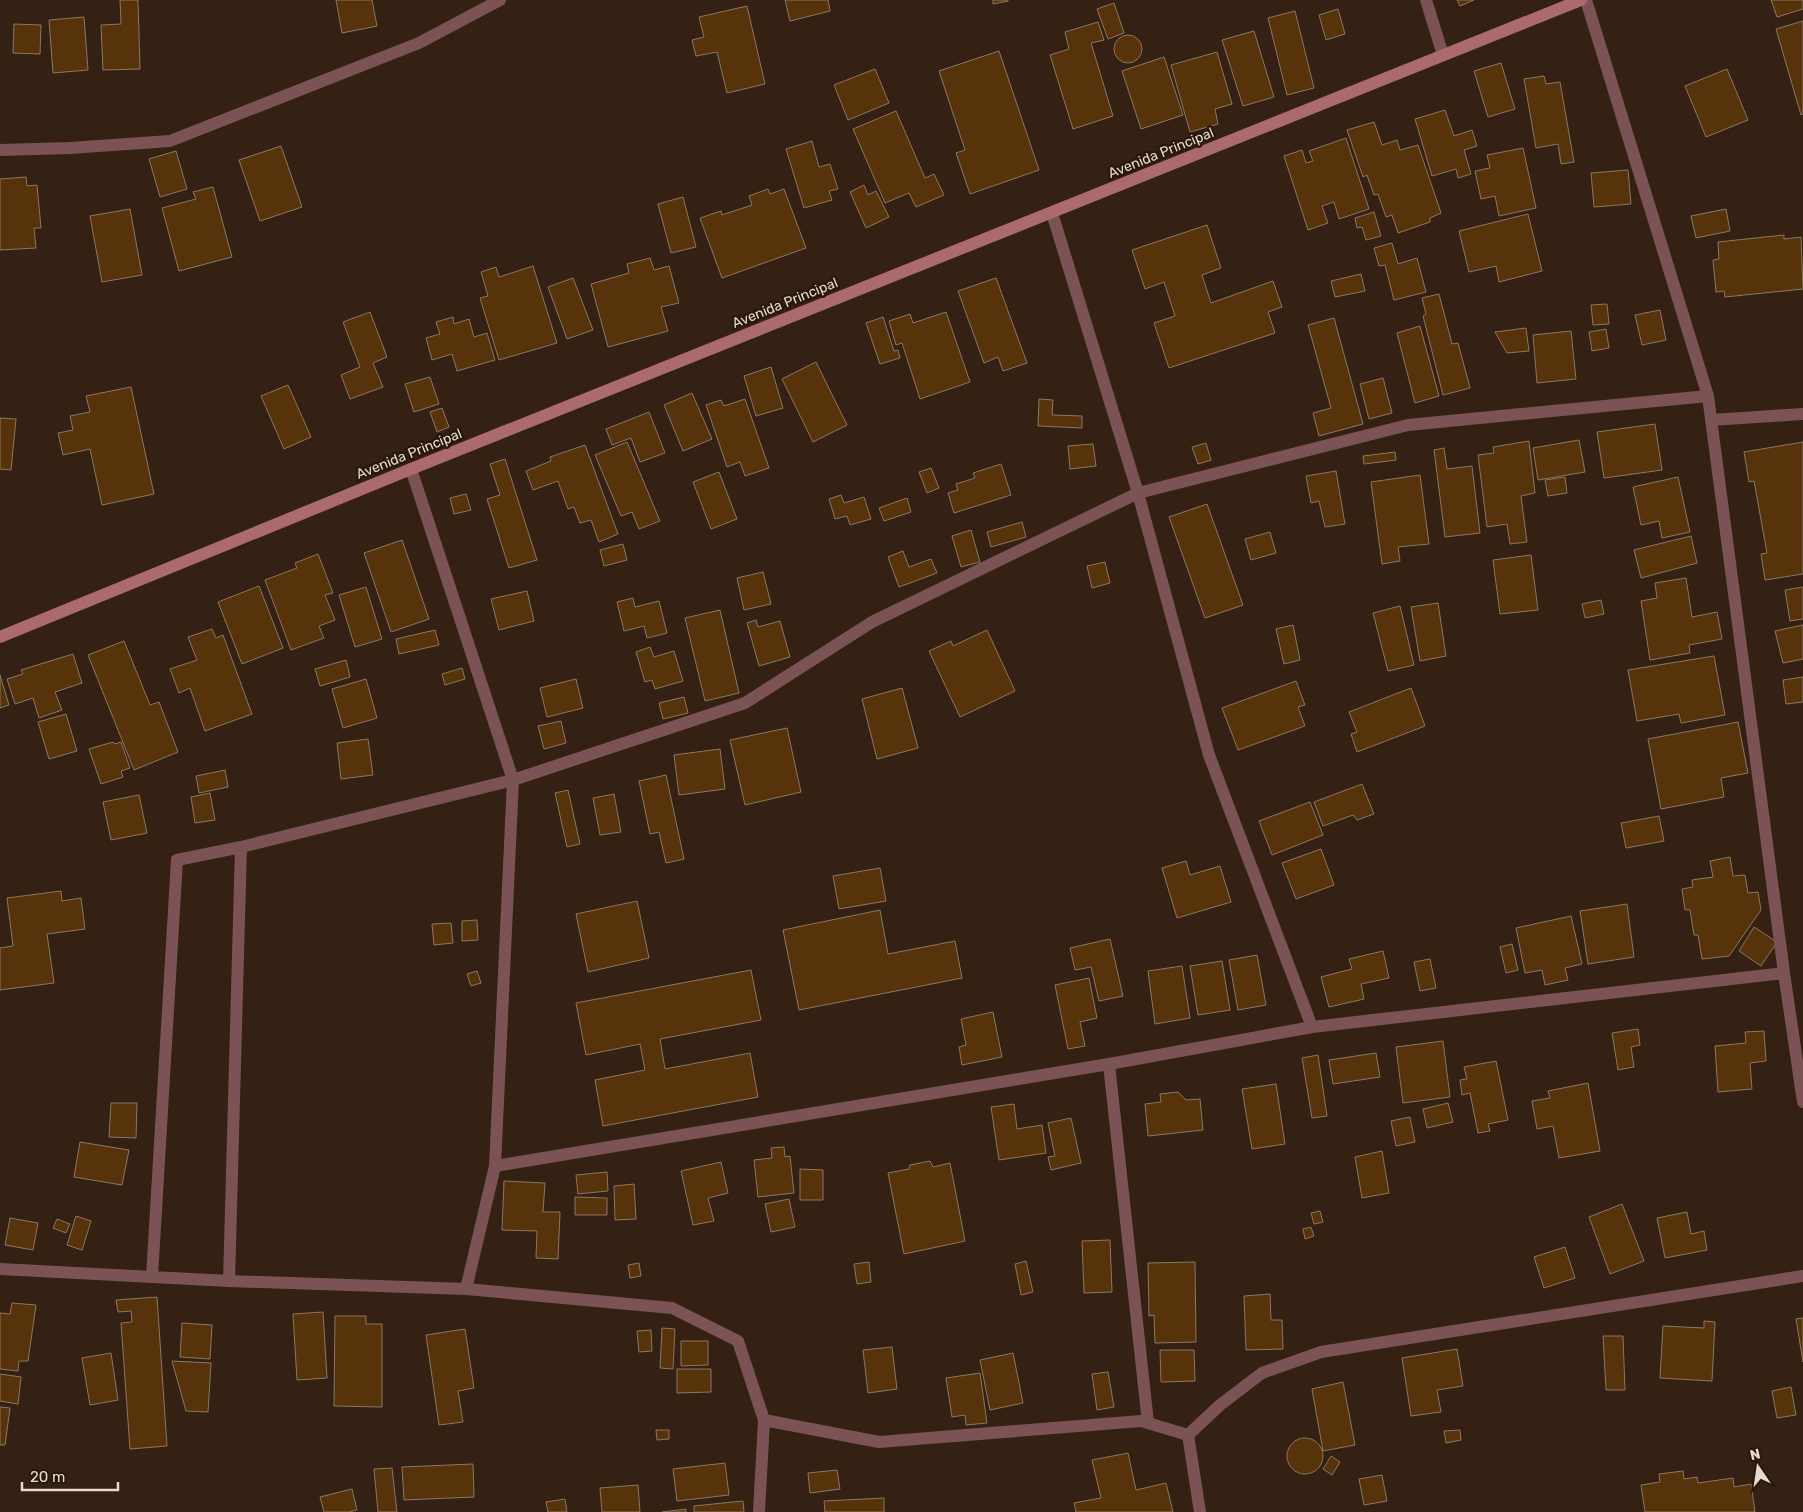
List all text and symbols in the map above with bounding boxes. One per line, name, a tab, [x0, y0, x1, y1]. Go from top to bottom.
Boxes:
street label: Avenida Principal	[1106, 124, 1216, 182]
street label: Avenida Principal	[730, 274, 840, 332]
street label: Avenida Principal	[354, 425, 464, 483]
north arrow	[1733, 1442, 1783, 1492]
text: N	[1748, 1445, 1762, 1464]
scale bar	[22, 1460, 119, 1492]
text: 20 m	[30, 1468, 65, 1486]

